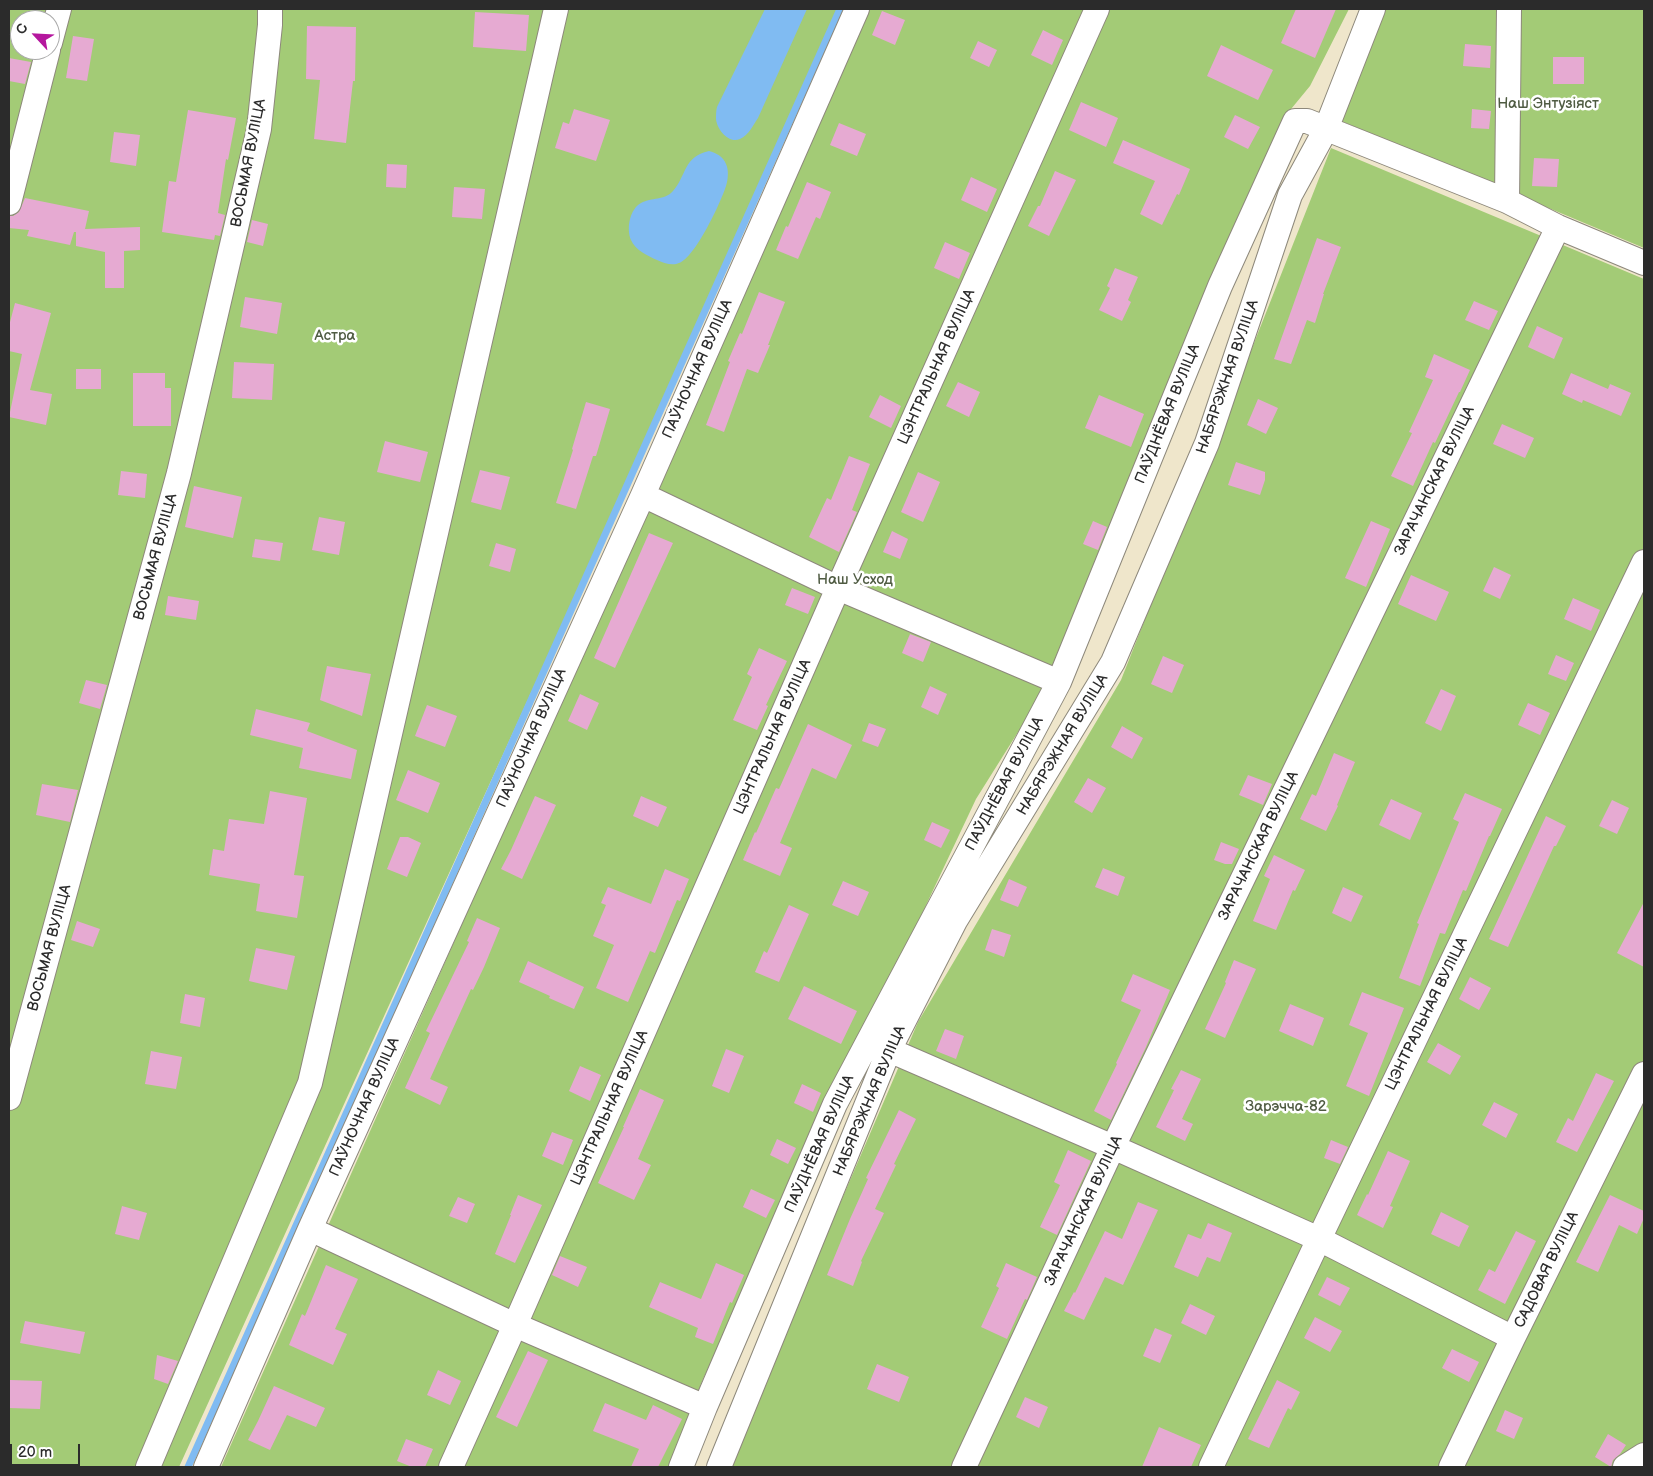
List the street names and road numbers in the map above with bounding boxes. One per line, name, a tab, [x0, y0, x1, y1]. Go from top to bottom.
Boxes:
street label: ВОСЬМАЯ ВУЛІЦА	[228, 97, 270, 229]
street label: ЦЭНТРАЛЬНАЯ ВУЛІЦА	[895, 287, 979, 447]
street label: ПАЎНОЧНАЯ ВУЛІЦА	[659, 297, 737, 441]
street label: НАБЯРЭЖНАЯ ВУЛІЦА	[1193, 298, 1263, 456]
street label: ПАЎДНЁВАЯ ВУЛІЦА	[1132, 342, 1204, 486]
street label: ЗАРАЧАНСКАЯ ВУЛІЦА	[1391, 403, 1479, 559]
street label: ВОСЬМАЯ ВУЛІЦА	[130, 492, 182, 622]
street label: ЦЭНТРАЛЬНАЯ ВУЛІЦА	[731, 657, 815, 817]
street label: ПАЎНОЧНАЯ ВУЛІЦА	[493, 666, 571, 810]
street label: НАБЯРЭЖНАЯ ВУЛІЦА	[1014, 671, 1112, 819]
street label: ПАЎДНЁВАЯ ВУЛІЦА	[962, 714, 1048, 854]
street label: ЗАРАЧАНСКАЯ ВУЛІЦА	[1215, 768, 1303, 924]
street label: ВОСЬМАЯ ВУЛІЦА	[24, 883, 76, 1013]
street label: ЦЭНТРАЛЬНАЯ ВУЛІЦА	[1382, 935, 1472, 1093]
street label: НАБЯРЭЖНАЯ ВУЛІЦА	[830, 1023, 910, 1179]
street label: ЦЭНТРАЛЬНАЯ ВУЛІЦА	[568, 1028, 652, 1188]
street label: ПАЎНОЧНАЯ ВУЛІЦА	[326, 1035, 404, 1179]
street label: ПАЎДНЁВАЯ ВУЛІЦА	[781, 1072, 859, 1216]
street label: ЗАРАЧАНСКАЯ ВУЛІЦА	[1041, 1133, 1127, 1289]
street label: САДОВАЯ ВУЛІЦА	[1511, 1209, 1583, 1331]

